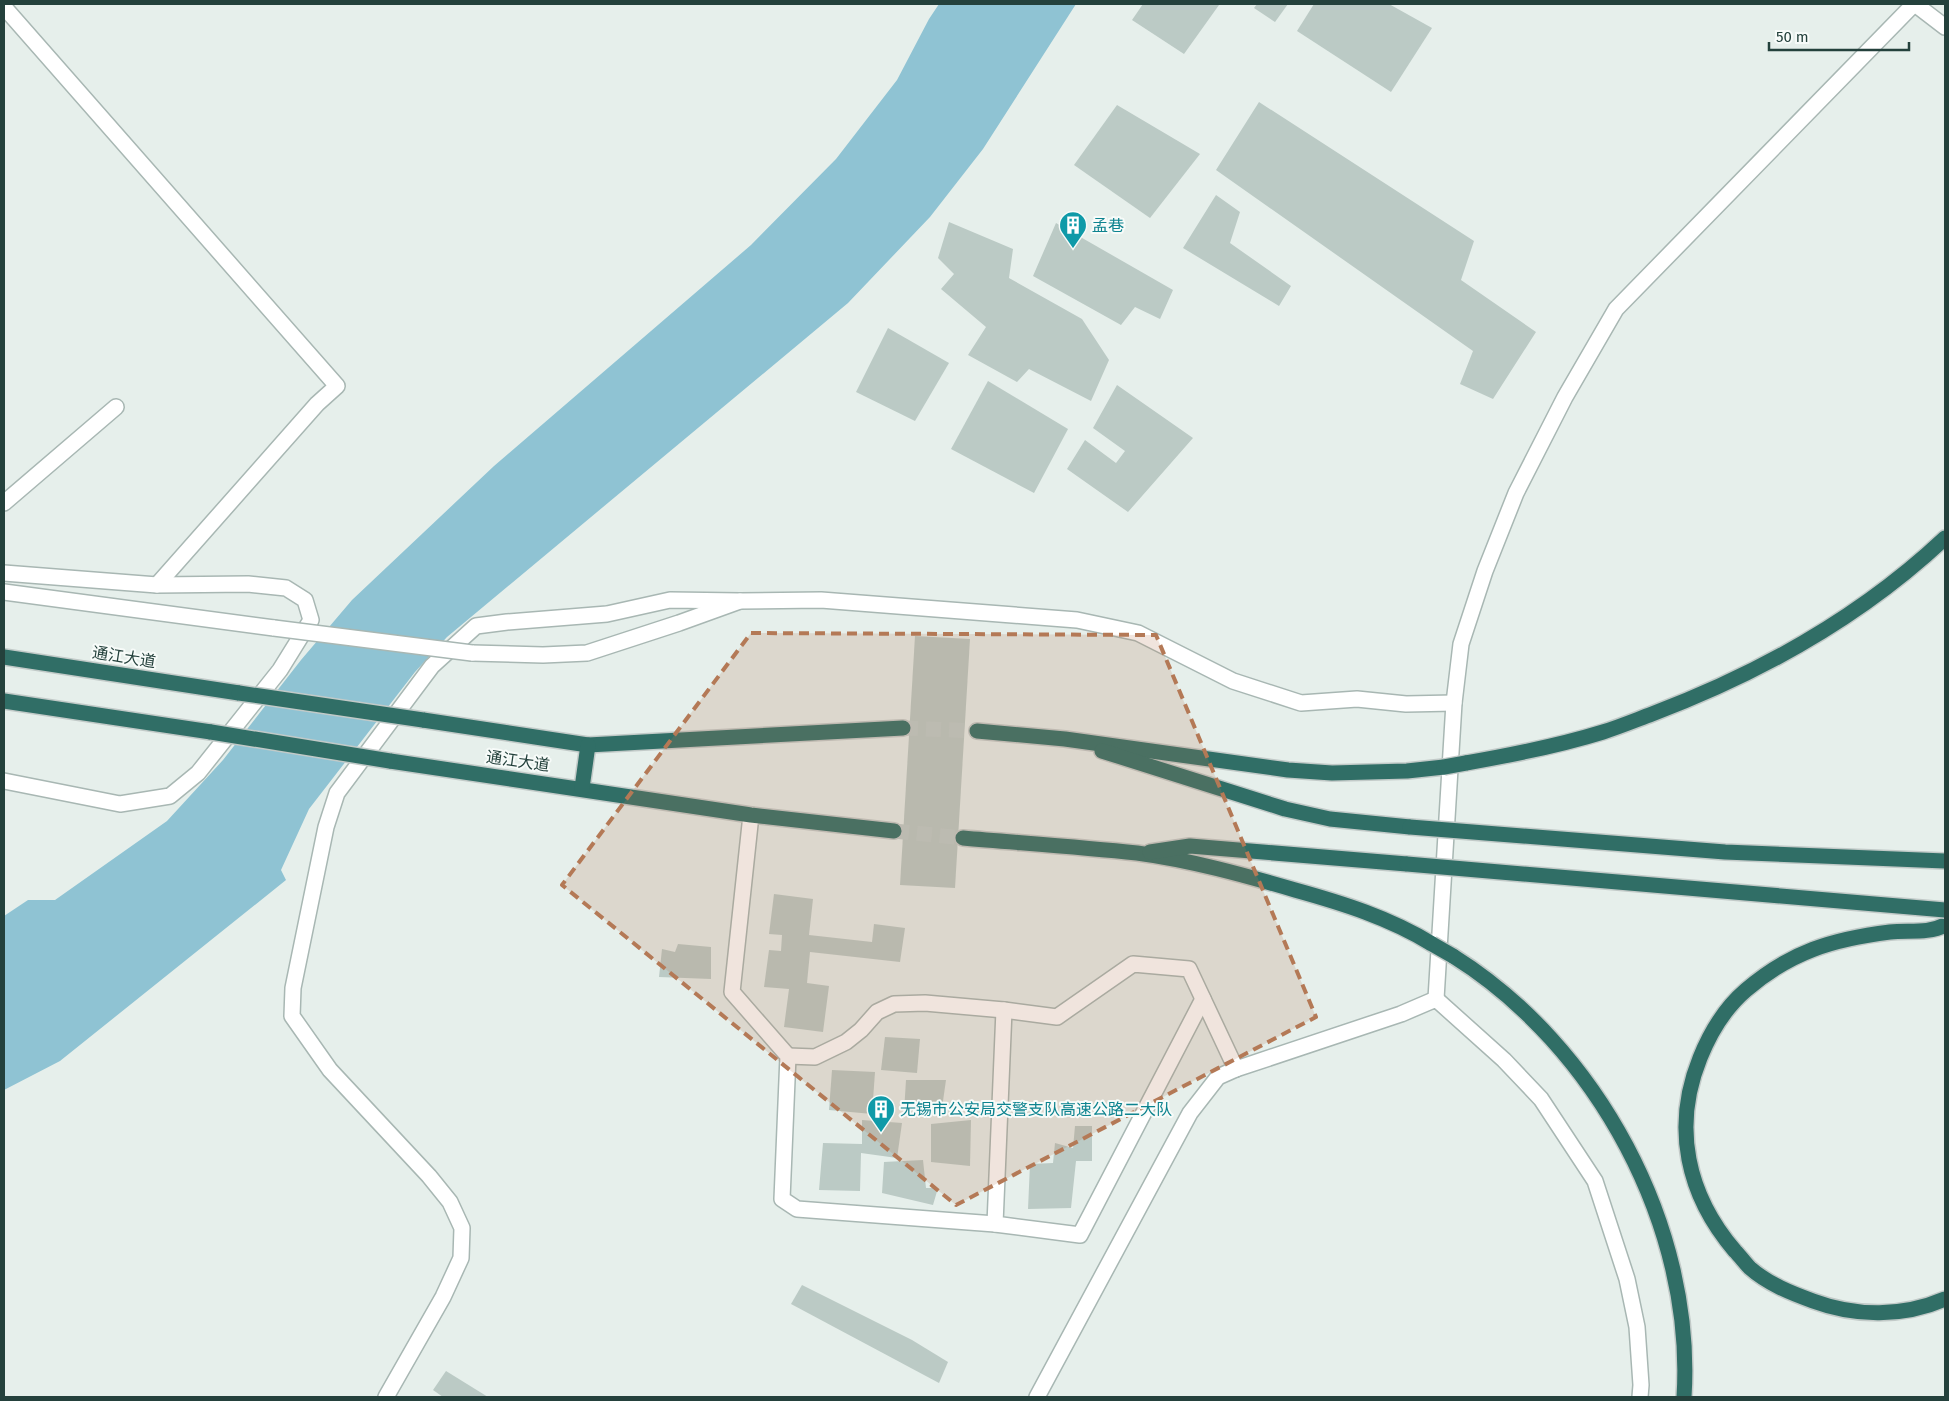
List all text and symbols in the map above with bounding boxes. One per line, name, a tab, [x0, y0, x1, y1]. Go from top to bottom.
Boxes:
scale bar	[1769, 20, 1909, 52]
text: 50 m	[1776, 28, 1809, 46]
building icon: 孟巷	[1058, 210, 1088, 249]
place label: 孟巷	[1092, 216, 1124, 235]
street label: 通江大道	[91, 643, 157, 671]
street label: 通江大道	[485, 747, 551, 775]
building icon: 无锡市公安局交警支队高速公路二大队	[866, 1094, 896, 1133]
place label: 无锡市公安局交警支队高速公路二大队	[900, 1100, 1172, 1119]

